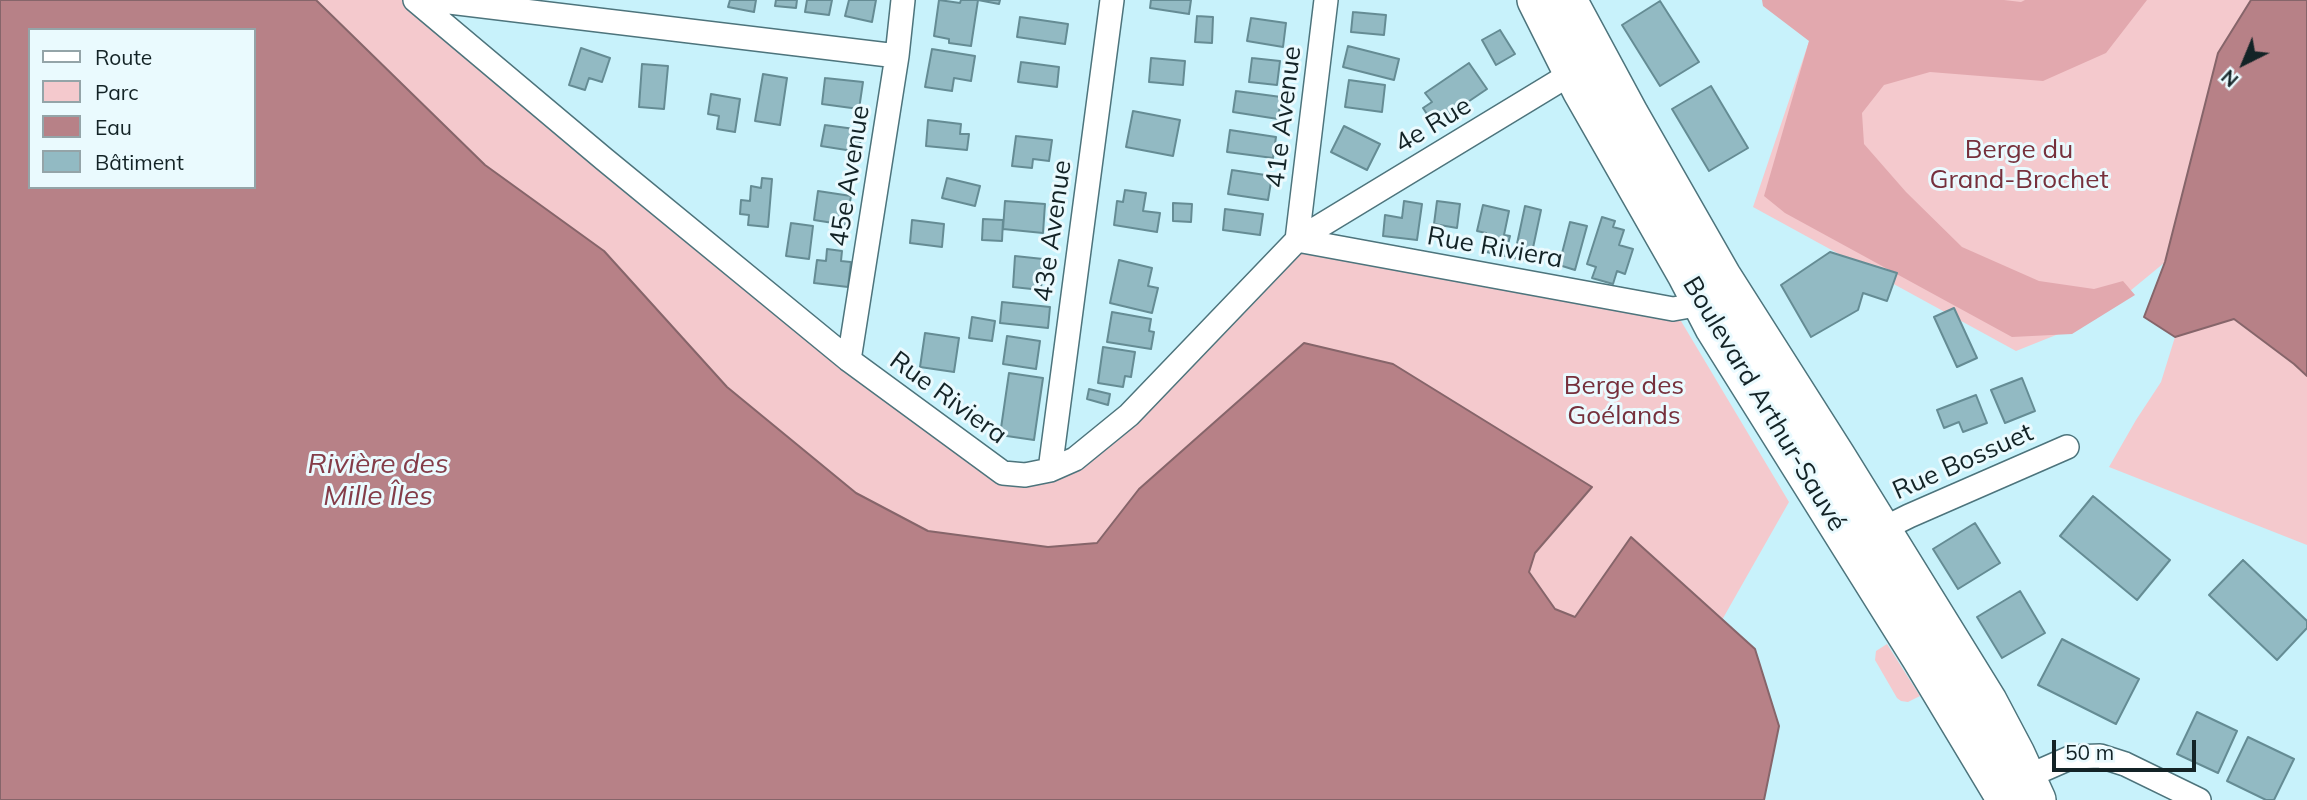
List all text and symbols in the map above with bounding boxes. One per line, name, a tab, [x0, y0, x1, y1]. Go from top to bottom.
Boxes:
legend	[28, 28, 256, 189]
north arrow	[2209, 28, 2279, 98]
text: Route	[95, 44, 152, 70]
street label: 41e Avenue	[1260, 44, 1308, 190]
text: N	[2216, 65, 2243, 92]
text: Parc	[95, 79, 139, 105]
street label: 4e Rue	[1389, 90, 1477, 160]
street label: 45e Avenue	[823, 103, 877, 249]
text: Eau	[95, 114, 132, 140]
park label: Berge du Grand-Brochet	[1929, 134, 2109, 196]
text: Bâtiment	[95, 149, 184, 175]
street label: 43e Avenue	[1028, 158, 1078, 304]
street label: Rue Riviera	[1425, 221, 1565, 275]
street label: Boulevard Arthur-Sauvé	[1676, 271, 1852, 537]
street label: Rue Riviera	[883, 345, 1013, 451]
park label: Berge des Goélands	[1564, 370, 1684, 432]
street label: Rue Bossuet	[1888, 417, 2038, 507]
water label: Rivière des Mille Îles	[307, 448, 449, 514]
scale bar	[2055, 726, 2198, 770]
text: 50 m	[2065, 739, 2114, 765]

